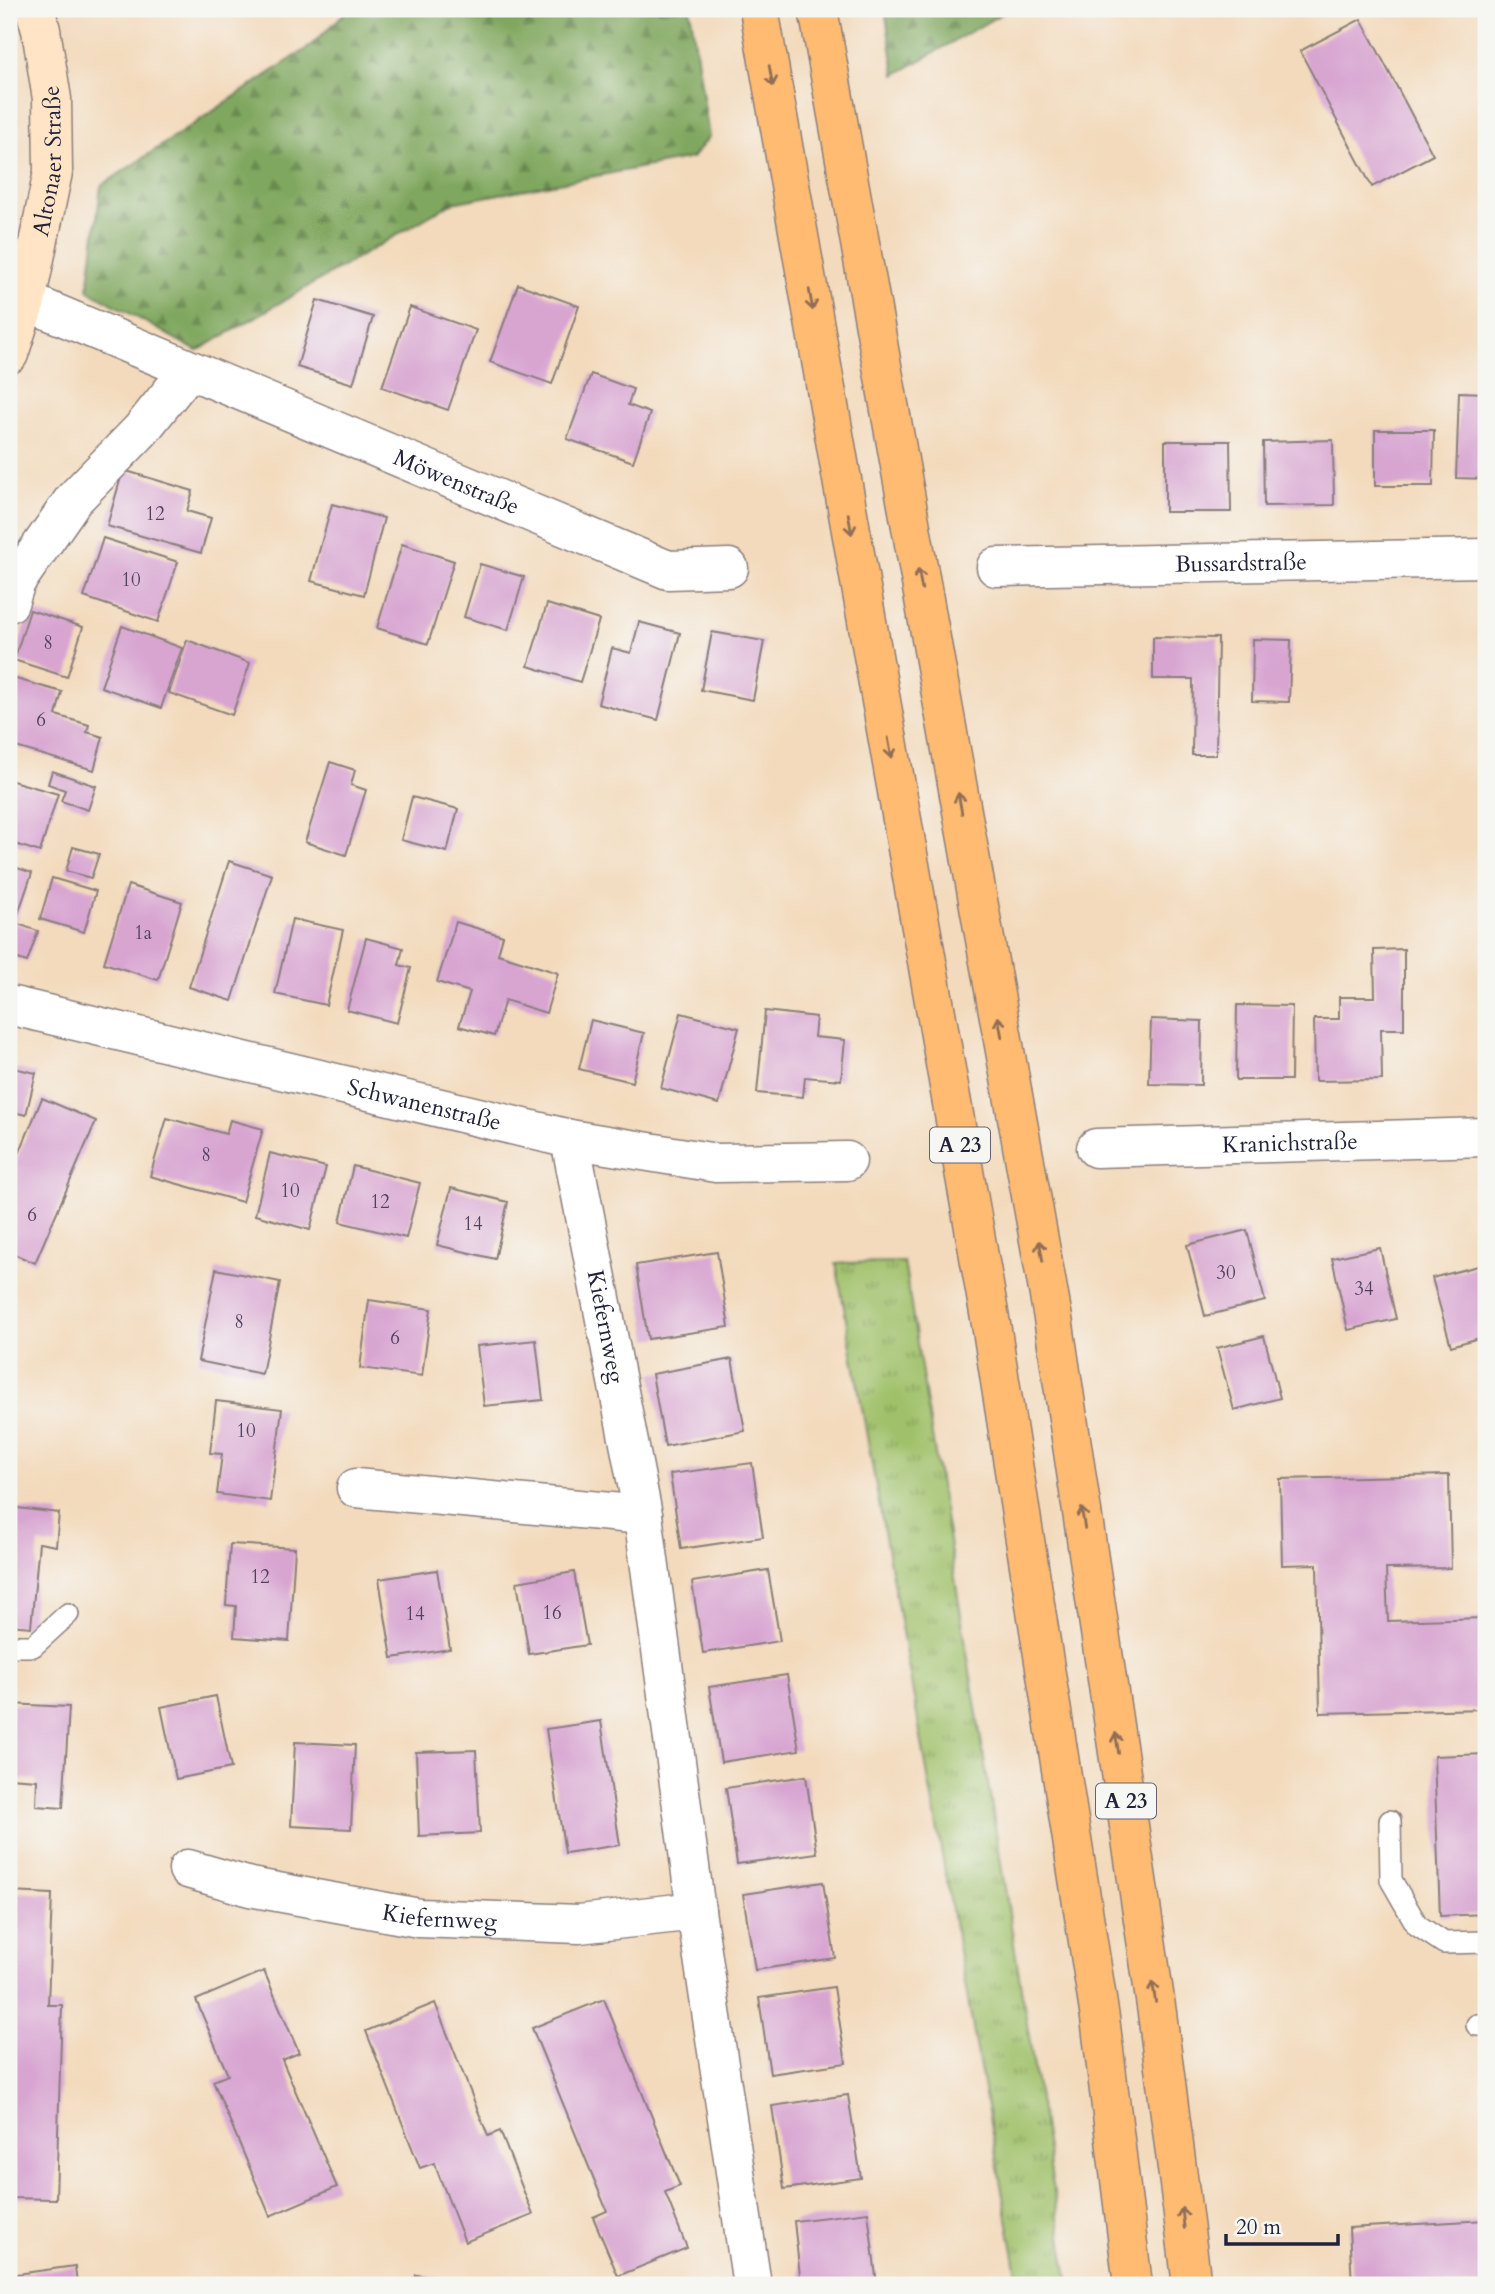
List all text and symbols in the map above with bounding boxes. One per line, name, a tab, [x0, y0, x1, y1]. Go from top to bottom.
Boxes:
one-way arrow	[765, 64, 778, 87]
street label: Altonaer Straße	[24, 84, 69, 239]
one-way arrow	[804, 288, 818, 311]
street label: Möwenstraße	[389, 441, 524, 522]
house number: 12	[145, 501, 165, 527]
one-way arrow	[844, 512, 857, 535]
street label: Bussardstraße	[1175, 546, 1307, 579]
house number: 10	[121, 567, 141, 593]
one-way arrow	[913, 568, 926, 591]
house number: 8	[43, 630, 53, 656]
house number: 6	[36, 707, 46, 733]
one-way arrow	[884, 736, 897, 759]
one-way arrow	[953, 792, 966, 815]
house number: 1a	[134, 920, 152, 946]
one-way arrow	[993, 1016, 1007, 1039]
street label: Schwanenstraße	[344, 1071, 504, 1138]
street label: Kranichstraße	[1222, 1125, 1358, 1160]
road number: A 23	[930, 1128, 990, 1162]
house number: 8	[201, 1142, 211, 1168]
house number: 10	[280, 1178, 300, 1204]
house number: 12	[370, 1189, 390, 1215]
house number: 6	[27, 1202, 37, 1228]
house number: 14	[463, 1211, 483, 1237]
one-way arrow	[1034, 1240, 1047, 1263]
house number: 30	[1216, 1260, 1236, 1286]
street label: Kiefernweg	[580, 1267, 633, 1386]
house number: 34	[1354, 1276, 1374, 1302]
house number: 8	[234, 1309, 244, 1335]
house number: 6	[390, 1325, 400, 1351]
house number: 10	[236, 1418, 256, 1444]
one-way arrow	[1076, 1507, 1089, 1530]
house number: 12	[250, 1564, 270, 1590]
house number: 16	[542, 1600, 562, 1626]
house number: 14	[405, 1601, 425, 1627]
one-way arrow	[1110, 1732, 1123, 1755]
road number: A 23	[1096, 1784, 1156, 1818]
street label: Kiefernweg	[380, 1896, 498, 1936]
one-way arrow	[1147, 1981, 1160, 2004]
scale bar	[1226, 2203, 1338, 2247]
one-way arrow	[1177, 2207, 1190, 2229]
text: 20 m	[1236, 2213, 1281, 2242]

